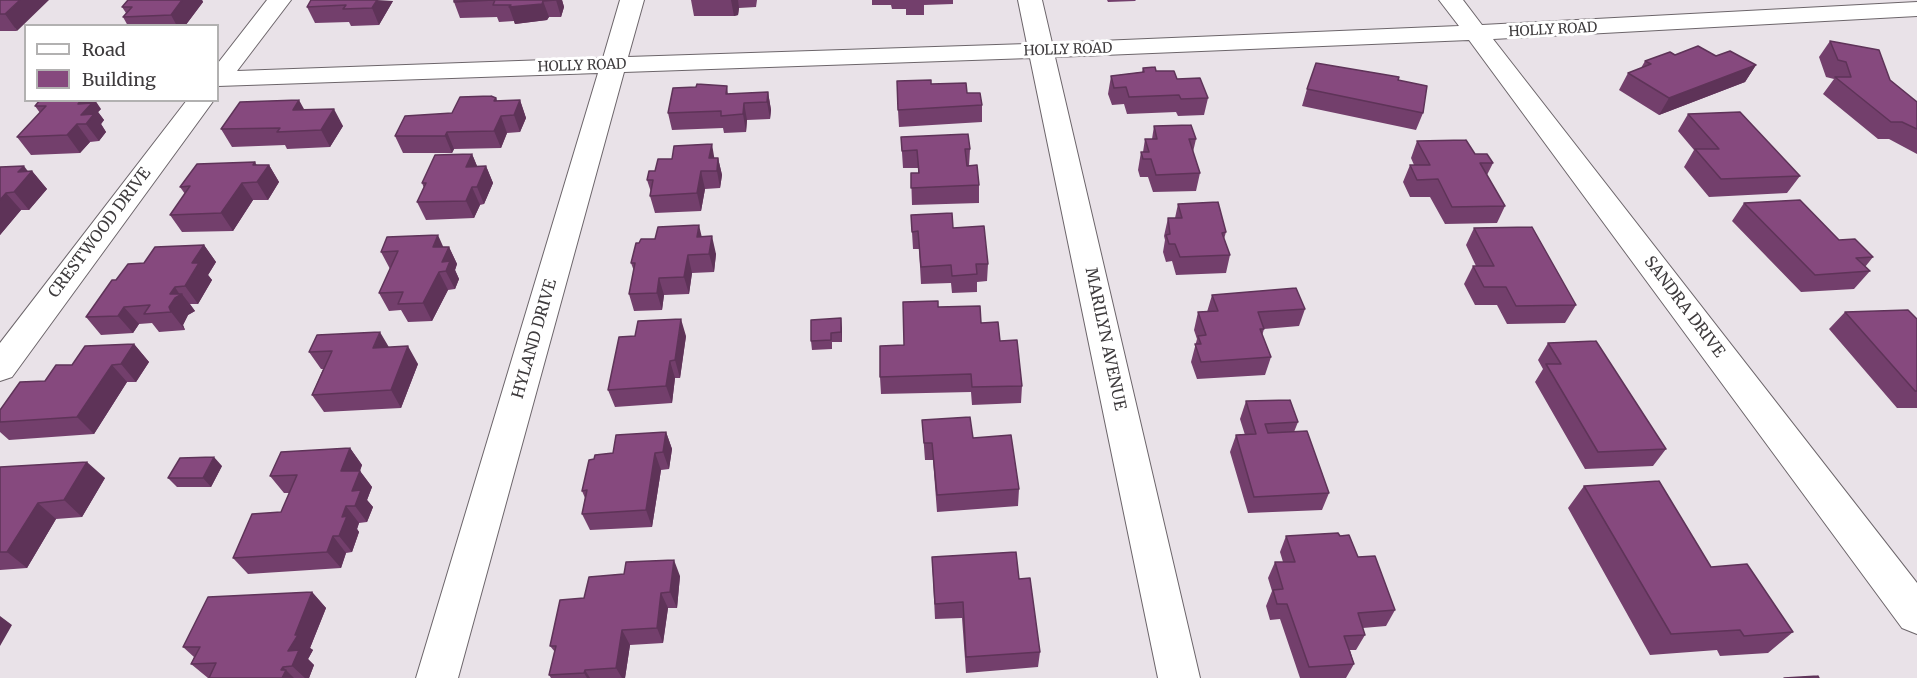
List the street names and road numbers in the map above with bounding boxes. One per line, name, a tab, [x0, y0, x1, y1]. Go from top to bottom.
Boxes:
street label: HOLLY ROAD	[1508, 19, 1598, 41]
street label: HOLLY ROAD	[1023, 40, 1113, 60]
street label: HOLLY ROAD	[537, 56, 627, 76]
street label: CRESTWOOD DRIVE	[45, 164, 155, 302]
street label: SANDRA DRIVE	[1640, 253, 1728, 361]
street label: MARILYN AVENUE	[1080, 266, 1130, 412]
street label: HYLAND DRIVE	[509, 277, 561, 401]

